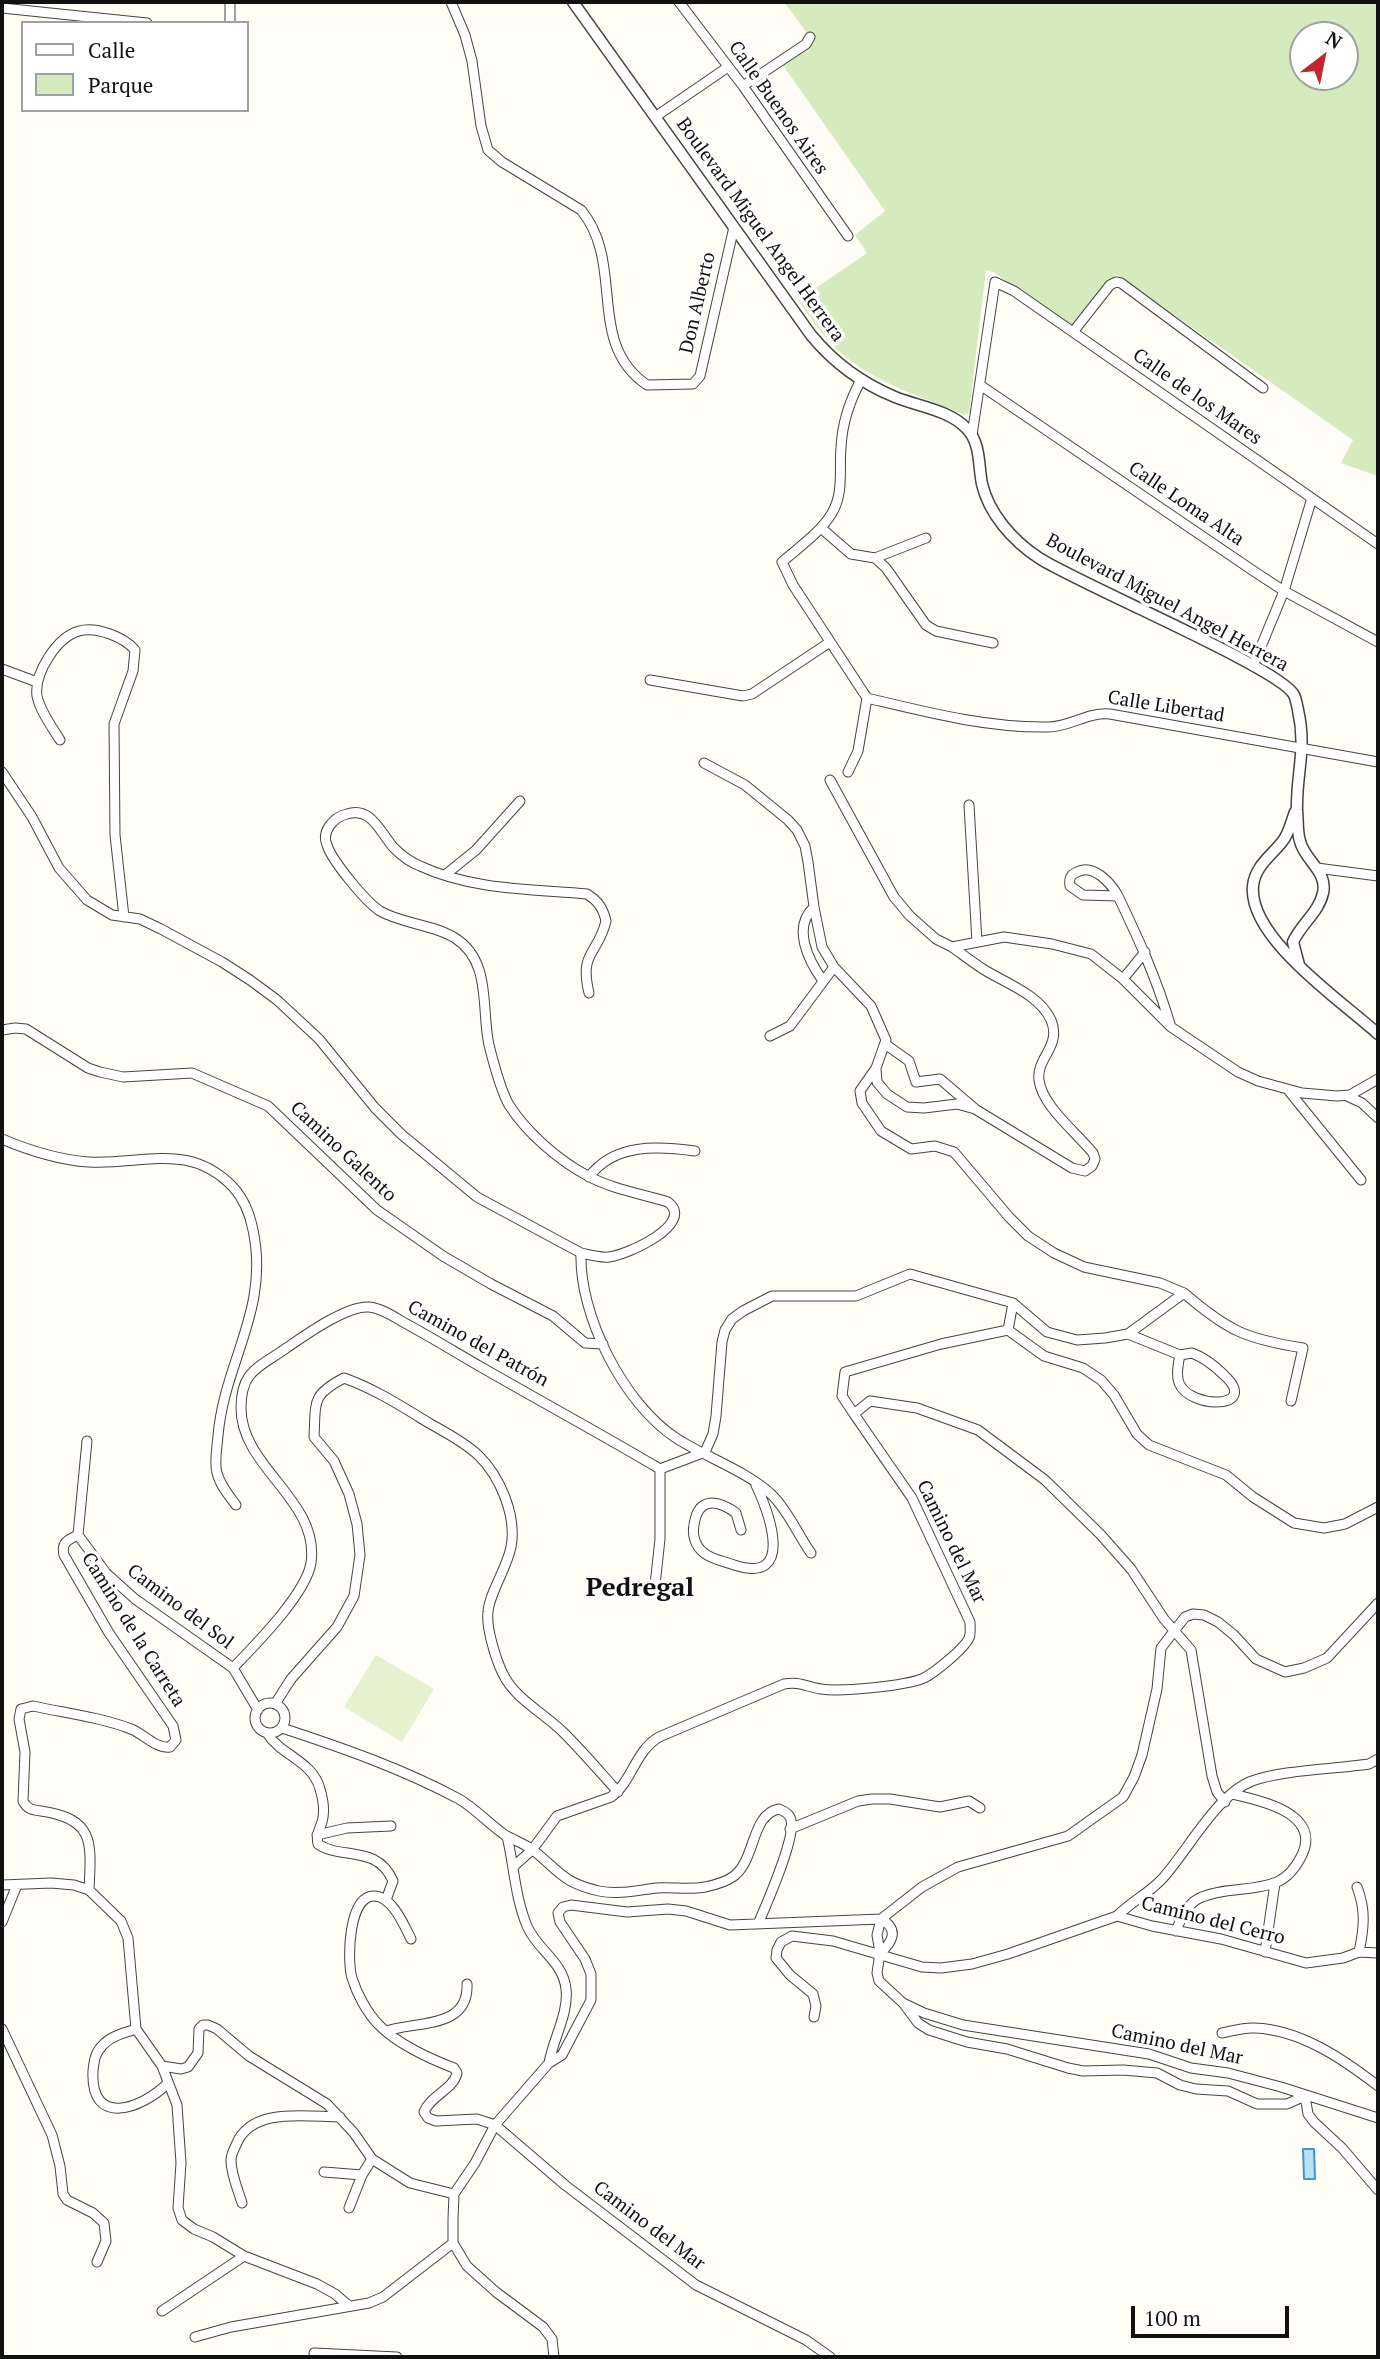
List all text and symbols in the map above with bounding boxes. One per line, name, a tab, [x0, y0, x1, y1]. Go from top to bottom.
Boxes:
legend	[21, 21, 248, 112]
north arrow	[1289, 21, 1359, 91]
text: N	[1322, 25, 1347, 54]
text: Calle	[88, 36, 135, 64]
street label: Calle Buenos Aires	[723, 37, 833, 179]
text: Parque	[88, 71, 153, 99]
street label: Boulevard Miguel Angel Herrera	[671, 114, 849, 346]
street label: Don Alberto	[675, 250, 721, 356]
street label: Calle de los Mares	[1128, 344, 1266, 450]
street label: Calle Loma Alta	[1124, 457, 1248, 551]
street label: Boulevard Miguel Angel Herrera	[1042, 529, 1292, 677]
street label: Calle Libertad	[1106, 687, 1226, 727]
street label: Camino Galento	[285, 1097, 401, 1207]
street label: Camino del Patrón	[403, 1296, 553, 1392]
street label: Camino del Mar	[911, 1477, 991, 1607]
street label: Camino de la Carreta	[76, 1549, 190, 1711]
street label: Camino del Sol	[122, 1560, 238, 1654]
district label: Pedregal	[586, 1573, 694, 1605]
street label: Camino del Cerro	[1139, 1892, 1287, 1950]
street label: Camino del Mar	[1109, 2020, 1245, 2070]
street label: Camino del Mar	[589, 2177, 709, 2275]
scale bar	[1135, 2292, 1292, 2336]
text: 100 m	[1144, 2304, 1201, 2332]

